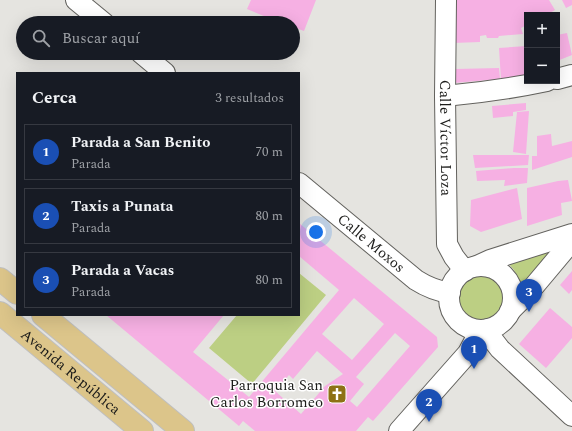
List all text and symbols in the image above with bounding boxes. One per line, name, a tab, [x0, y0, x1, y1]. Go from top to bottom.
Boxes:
map controls	[524, 12, 560, 84]
button: +	[524, 12, 560, 48]
search box	[16, 16, 300, 60]
icon: search	[30, 27, 52, 49]
text: Buscar aquí	[62, 27, 140, 50]
button: −	[524, 48, 560, 84]
street label: Calle Víctor Loza	[433, 80, 458, 197]
text: Cerca	[32, 85, 77, 111]
text: 3 resultados	[215, 88, 284, 108]
text: Parada a San Benito	[71, 131, 211, 154]
text: 1	[42, 142, 50, 162]
text: 70 m	[256, 142, 283, 162]
text: Parada	[71, 154, 111, 174]
text: Taxis a Punata	[71, 195, 173, 218]
text: 2	[42, 206, 50, 226]
text: 80 m	[256, 206, 283, 226]
street label: Calle Moxos	[332, 208, 410, 278]
text: Parada	[71, 218, 111, 238]
your location	[306, 222, 326, 242]
text: Parada a Vacas	[71, 259, 174, 282]
text: 3	[42, 270, 50, 290]
text: 80 m	[256, 270, 283, 290]
pin: 3	[516, 279, 542, 312]
text: Parada	[71, 282, 111, 302]
street label: Avenida República	[16, 323, 126, 421]
pin: 1	[461, 336, 487, 369]
place label: Parroquia San Carlos Borromeo	[210, 374, 323, 414]
church icon: Parroquia San Carlos Borromeo	[326, 383, 348, 405]
pin: 2	[416, 389, 442, 422]

